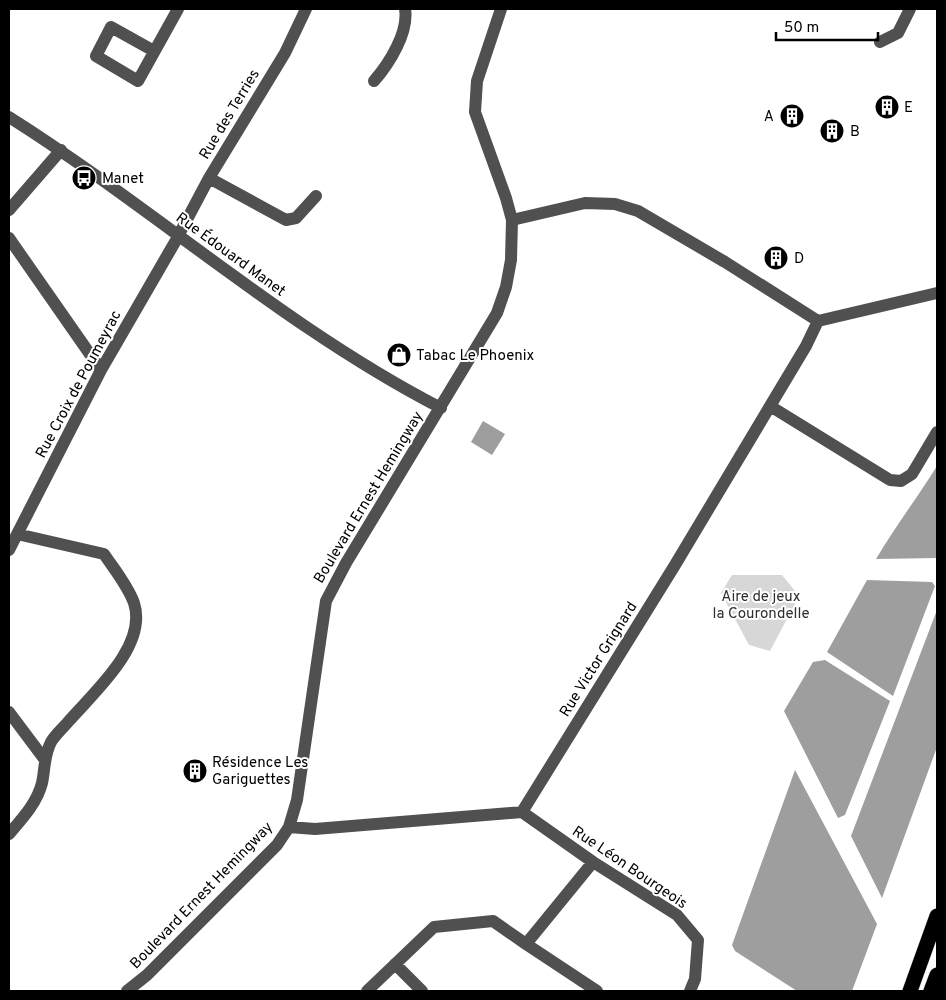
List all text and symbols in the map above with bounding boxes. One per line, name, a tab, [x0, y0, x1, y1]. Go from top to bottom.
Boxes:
scale bar	[776, 10, 878, 42]
text: 50 m	[784, 19, 819, 38]
street label: Rue des Terries	[196, 66, 265, 163]
building icon: E	[874, 94, 900, 120]
place label: E	[904, 99, 913, 118]
building icon: A	[779, 103, 805, 129]
place label: A	[764, 108, 774, 127]
building icon: B	[819, 118, 845, 144]
place label: B	[850, 123, 860, 142]
bus stop icon: Manet	[71, 165, 97, 191]
place label: Manet	[102, 170, 144, 189]
street label: Rue Édouard Manet	[172, 208, 289, 301]
building icon: D	[763, 245, 789, 271]
place label: D	[794, 250, 804, 269]
street label: Rue Croix de Poumeyrac	[32, 308, 126, 462]
shop icon: Tabac Le Phoenix	[386, 342, 412, 368]
place label: Tabac Le Phoenix	[416, 347, 535, 366]
street label: Boulevard Ernest Hemingway	[310, 408, 428, 587]
park label: Aire de jeux la Courondelle	[713, 588, 809, 624]
street label: Rue Victor Grignard	[556, 599, 642, 721]
place label: Résidence Les Gariguettes	[212, 754, 308, 790]
building icon: Résidence Les Gariguettes	[182, 758, 208, 784]
street label: Boulevard Ernest Hemingway	[127, 818, 278, 974]
street label: Rue Léon Bourgeois	[568, 823, 690, 914]

